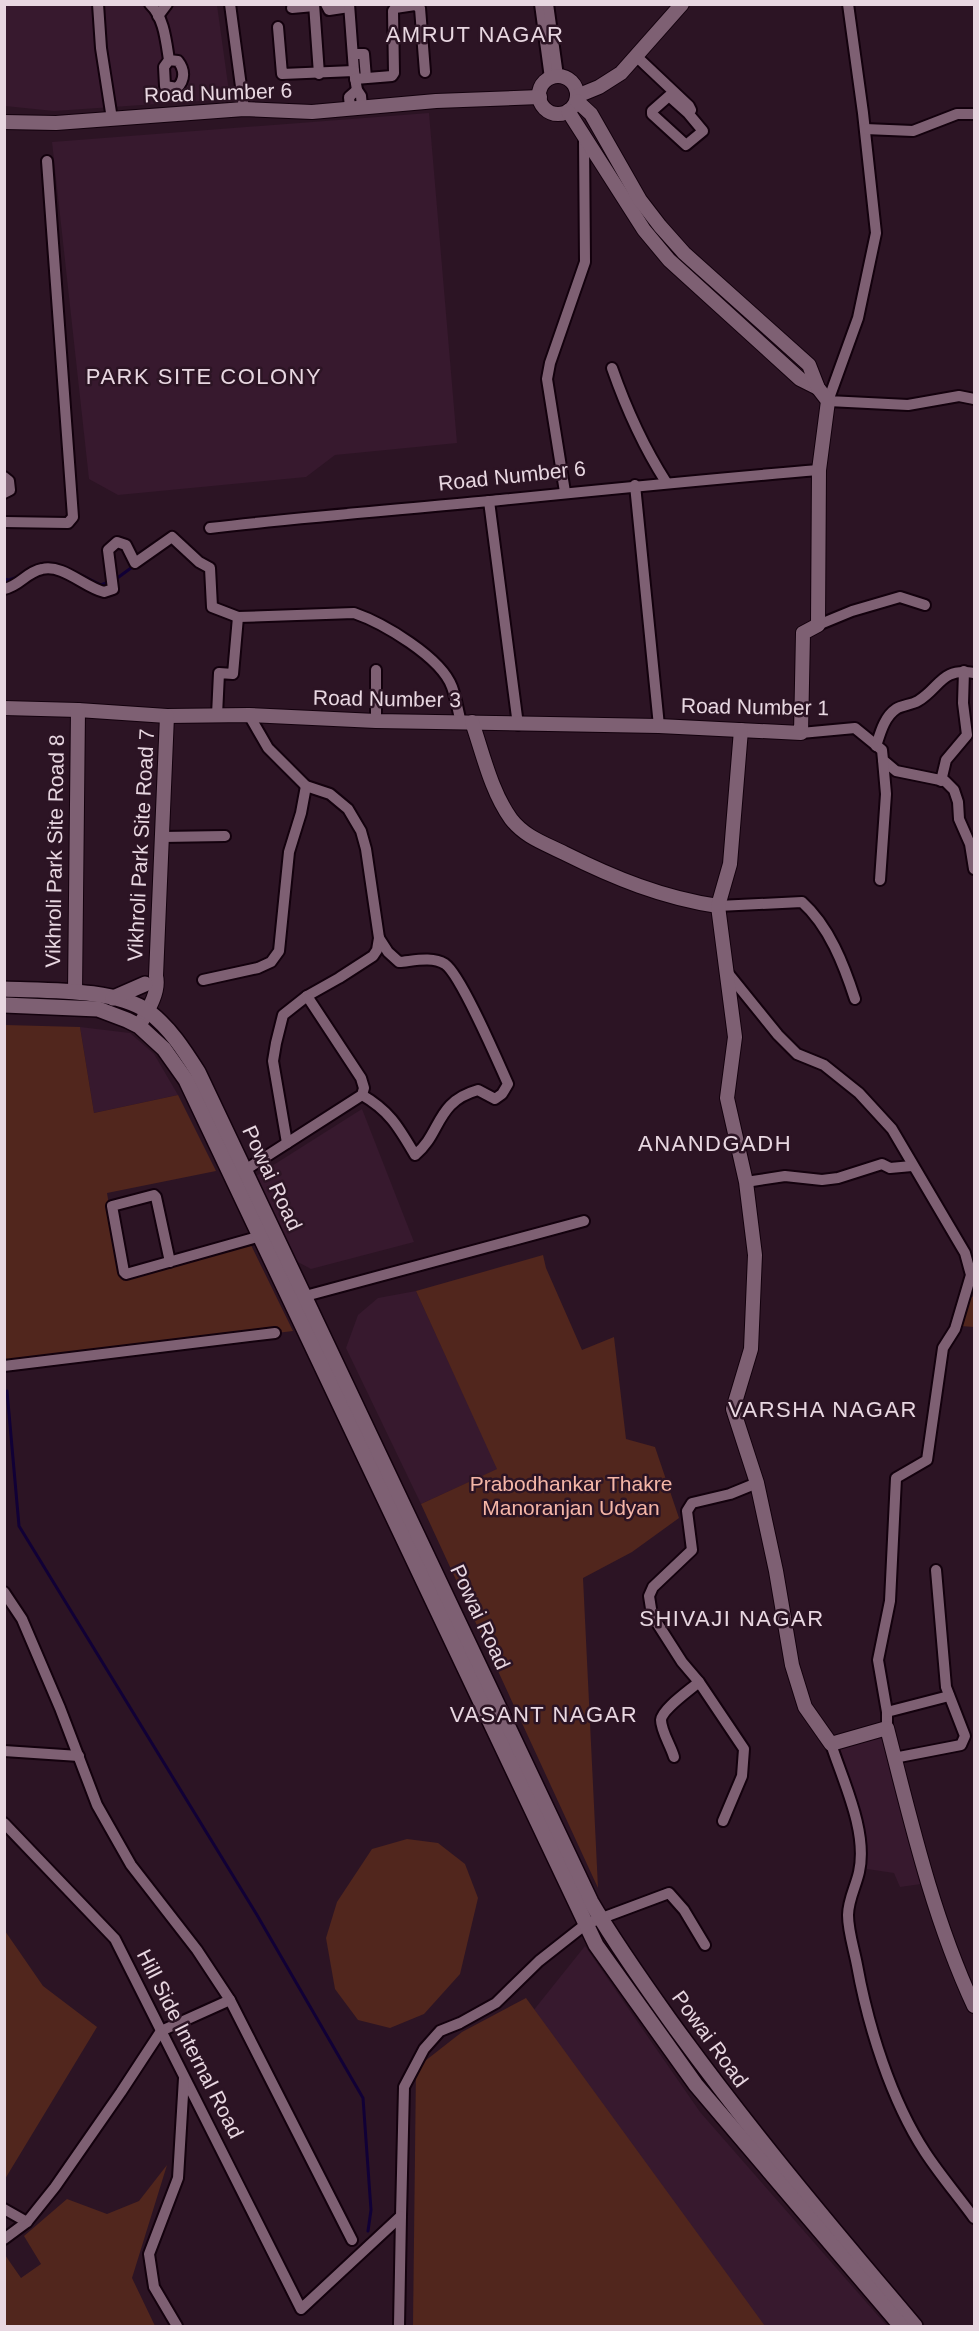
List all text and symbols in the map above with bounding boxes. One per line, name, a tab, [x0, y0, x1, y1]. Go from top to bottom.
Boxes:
district label: AMRUT NAGAR	[386, 22, 564, 47]
street label: Road Number 6	[144, 78, 292, 107]
district label: PARK SITE COLONY	[86, 364, 322, 389]
street label: Road Number 6	[437, 456, 587, 495]
street label: Road Number 3	[313, 686, 461, 711]
street label: Road Number 1	[681, 694, 829, 719]
street label: Vikhroli Park Site Road 7	[123, 728, 158, 962]
street label: Vikhroli Park Site Road 8	[41, 734, 68, 968]
street label: Powai Road	[238, 1122, 307, 1234]
district label: ANANDGADH	[638, 1131, 792, 1156]
district label: VARSHA NAGAR	[728, 1397, 918, 1422]
park label: Prabodhankar Thakre Manoranjan Udyan	[470, 1472, 672, 1519]
street label: Powai Road	[446, 1561, 515, 1673]
district label: SHIVAJI NAGAR	[639, 1606, 825, 1631]
district label: VASANT NAGAR	[450, 1702, 638, 1727]
street label: Hill Side Internal Road	[133, 1945, 248, 2142]
street label: Powai Road	[668, 1986, 753, 2091]

